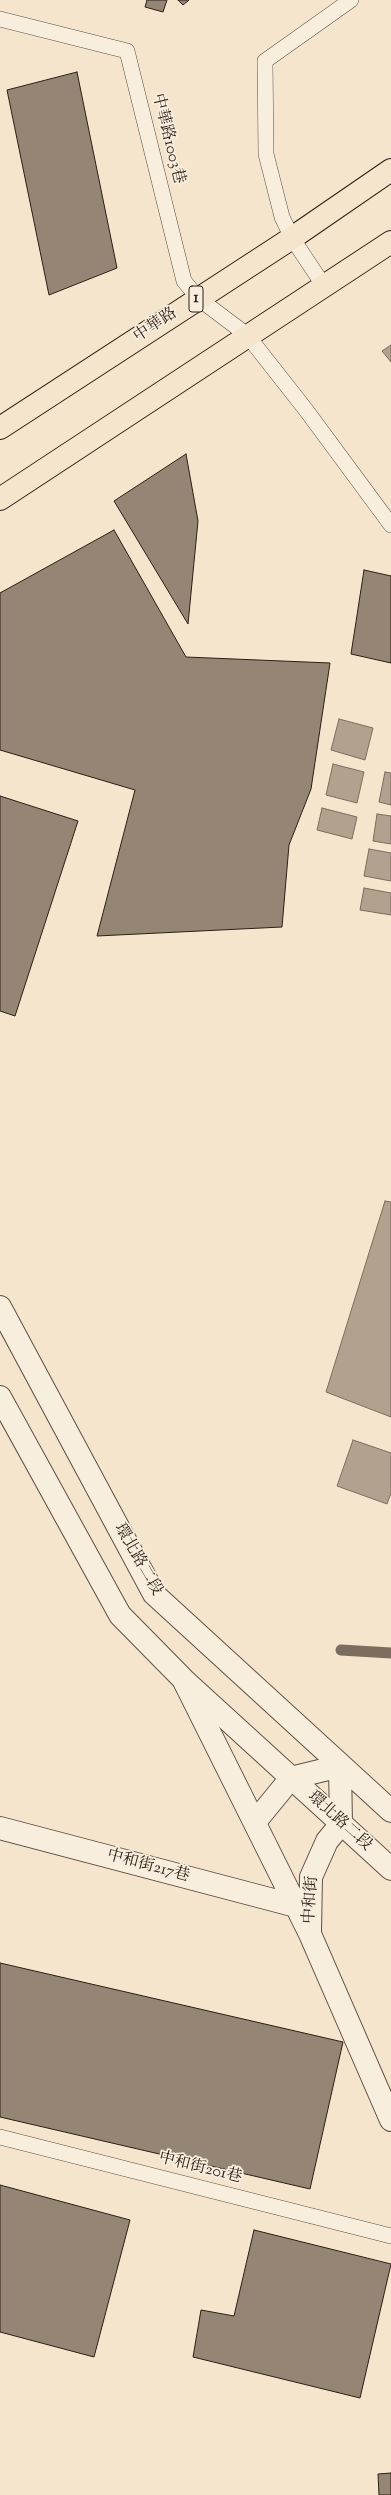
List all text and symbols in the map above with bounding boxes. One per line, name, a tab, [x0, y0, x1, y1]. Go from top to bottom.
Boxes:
street label: 中華路1003巷	[146, 92, 188, 186]
road number: 1	[189, 286, 203, 312]
street label: 中華路	[131, 305, 181, 347]
street label: 環北路二段	[109, 1521, 165, 1599]
street label: 環北路二段	[303, 1788, 375, 1856]
street label: 中和街217巷	[104, 1847, 192, 1887]
street label: 中和街	[301, 1875, 323, 1925]
street label: 中和街201巷	[156, 2149, 244, 2189]

